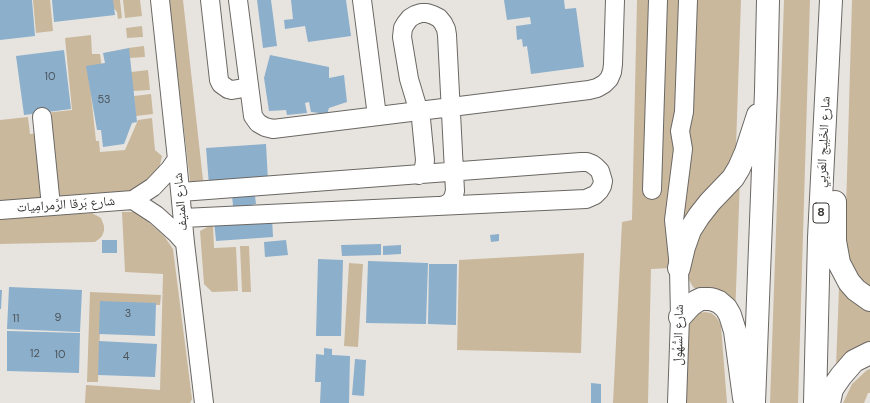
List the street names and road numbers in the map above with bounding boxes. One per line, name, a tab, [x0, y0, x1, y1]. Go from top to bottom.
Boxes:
street label: شارع الخَلِيج العَربِي	[814, 96, 834, 188]
street label: شارع المنيف	[171, 172, 191, 232]
street label: شارع بَرقا الرَّمرامِيات	[16, 194, 116, 216]
road number: 8	[813, 203, 829, 223]
street label: شارع السُّهُول	[671, 304, 687, 366]

